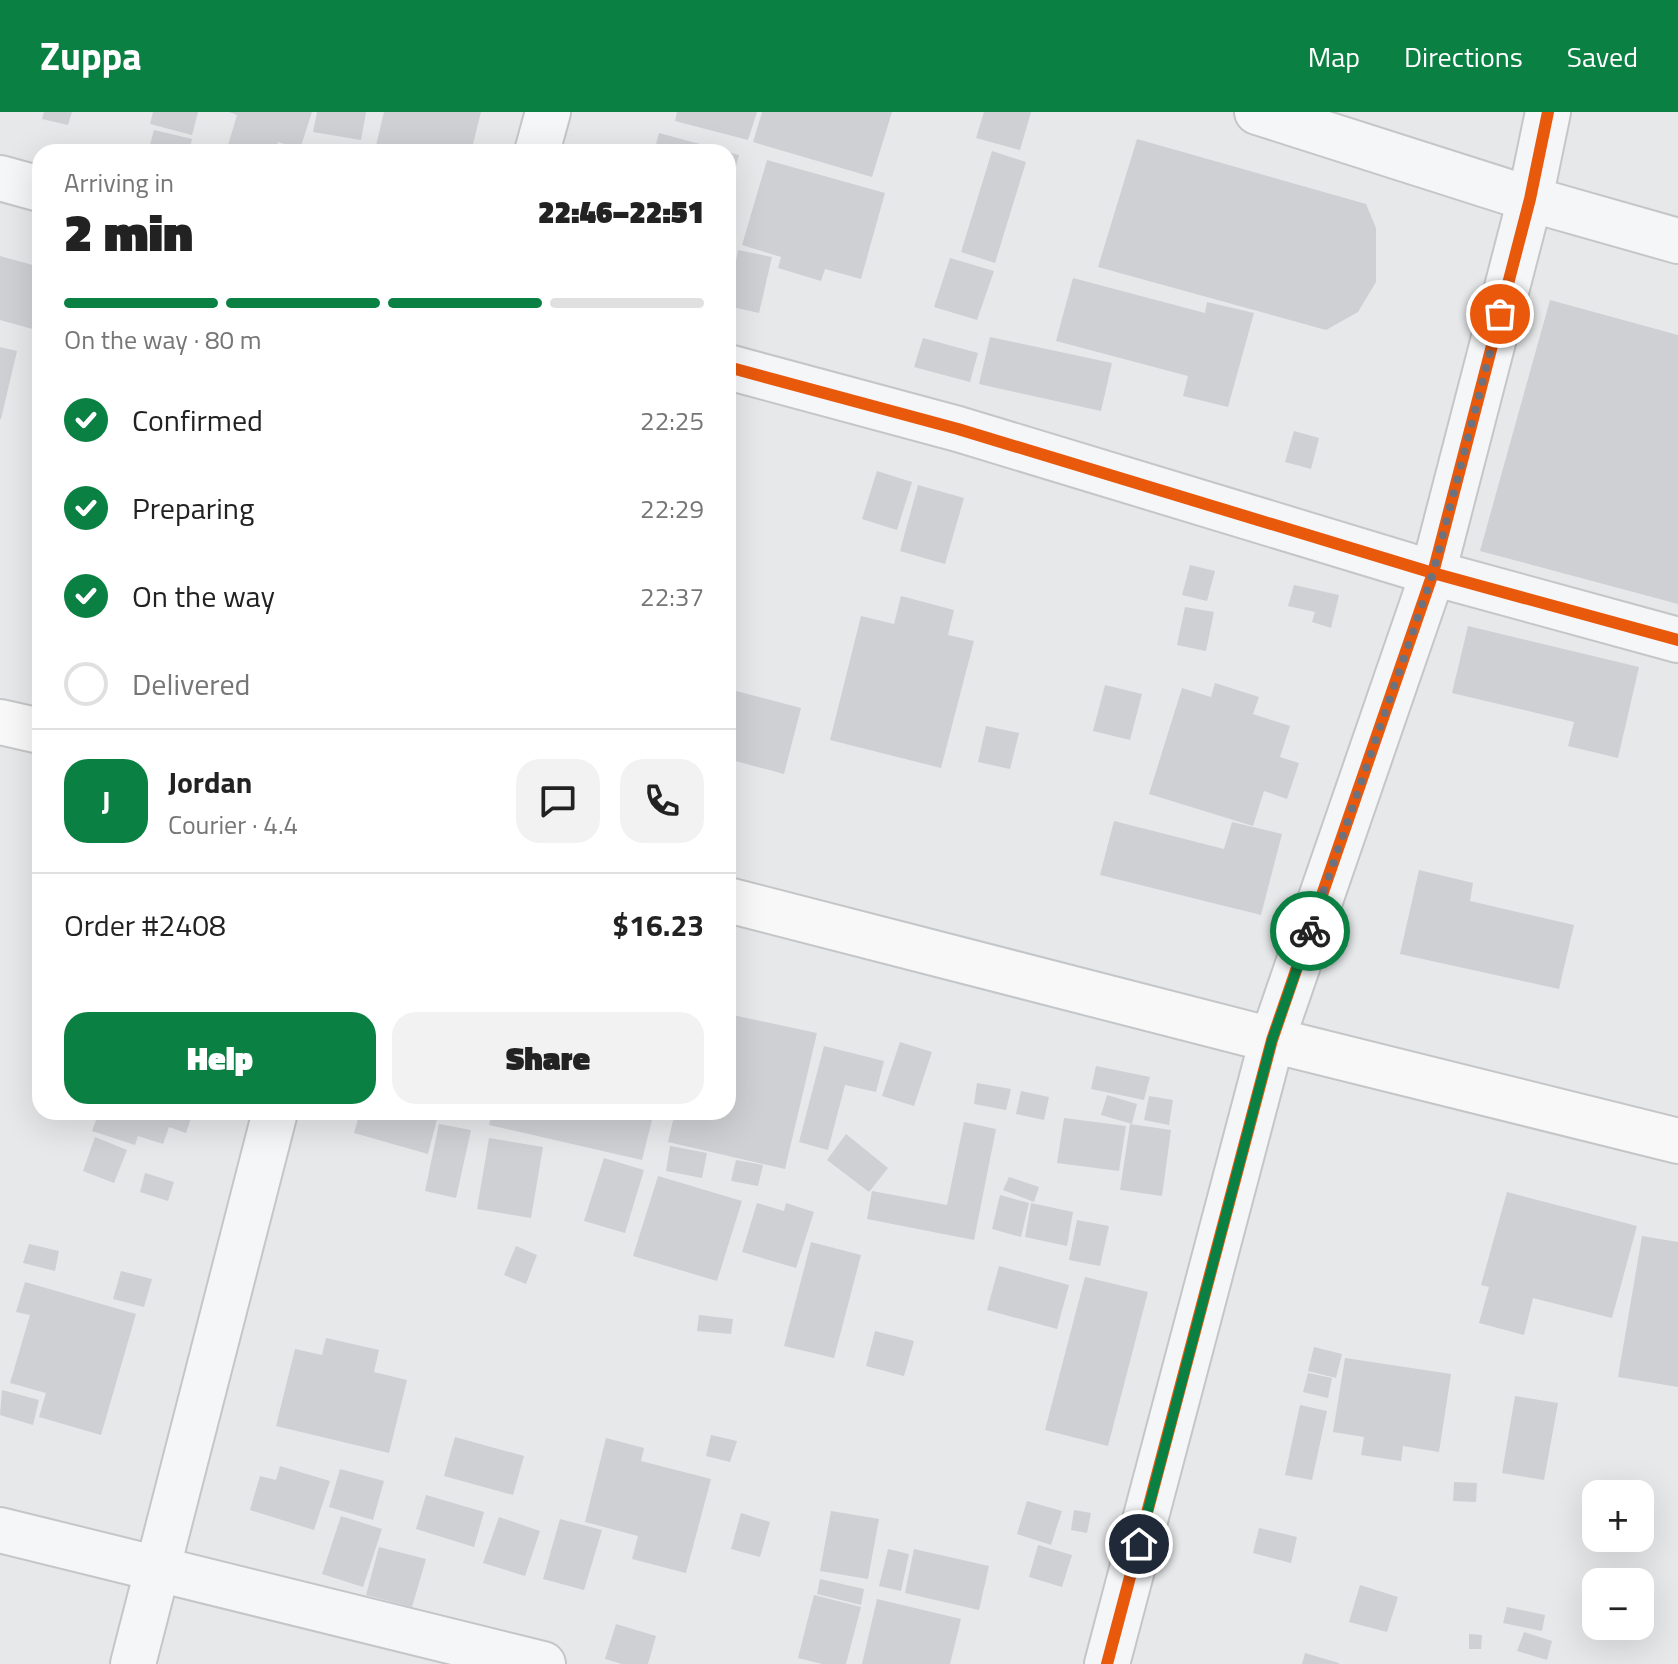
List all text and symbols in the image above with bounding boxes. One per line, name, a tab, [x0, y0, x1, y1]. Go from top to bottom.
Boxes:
text: Zuppa	[40, 27, 142, 85]
text: Map	[1308, 35, 1360, 78]
text: Directions	[1404, 35, 1523, 78]
text: Saved	[1567, 35, 1638, 78]
text: Arriving in	[64, 163, 174, 202]
text: 22:46–22:51	[538, 189, 704, 235]
text: 2 min	[64, 192, 193, 271]
pin	[1466, 280, 1534, 348]
icon: bag	[1478, 292, 1522, 336]
text: On the way · 80 m	[64, 320, 262, 359]
text: Confirmed	[132, 397, 263, 443]
icon: check	[64, 398, 108, 442]
text: 22:25	[640, 401, 704, 440]
text: Preparing	[132, 485, 254, 531]
icon: check	[64, 486, 108, 530]
text: 22:29	[640, 489, 704, 528]
text: On the way	[132, 573, 275, 619]
icon: check	[64, 574, 108, 618]
text: 22:37	[640, 577, 704, 616]
text: Delivered	[132, 661, 250, 707]
text: Jordan	[168, 759, 252, 805]
button: chat	[516, 759, 600, 843]
button: phone	[620, 759, 704, 843]
text: J	[101, 778, 111, 824]
text: Courier · 4.4	[168, 805, 298, 844]
courier	[1270, 891, 1350, 971]
text: Order #2408	[64, 902, 226, 948]
text: $16.23	[612, 902, 704, 948]
icon: bike	[1288, 909, 1332, 953]
button: Help	[64, 1012, 376, 1104]
button: Share	[392, 1012, 704, 1104]
map controls	[1582, 1480, 1654, 1640]
button: +	[1582, 1480, 1654, 1552]
pin	[1105, 1510, 1173, 1578]
icon: home	[1117, 1522, 1161, 1566]
button: −	[1582, 1568, 1654, 1640]

